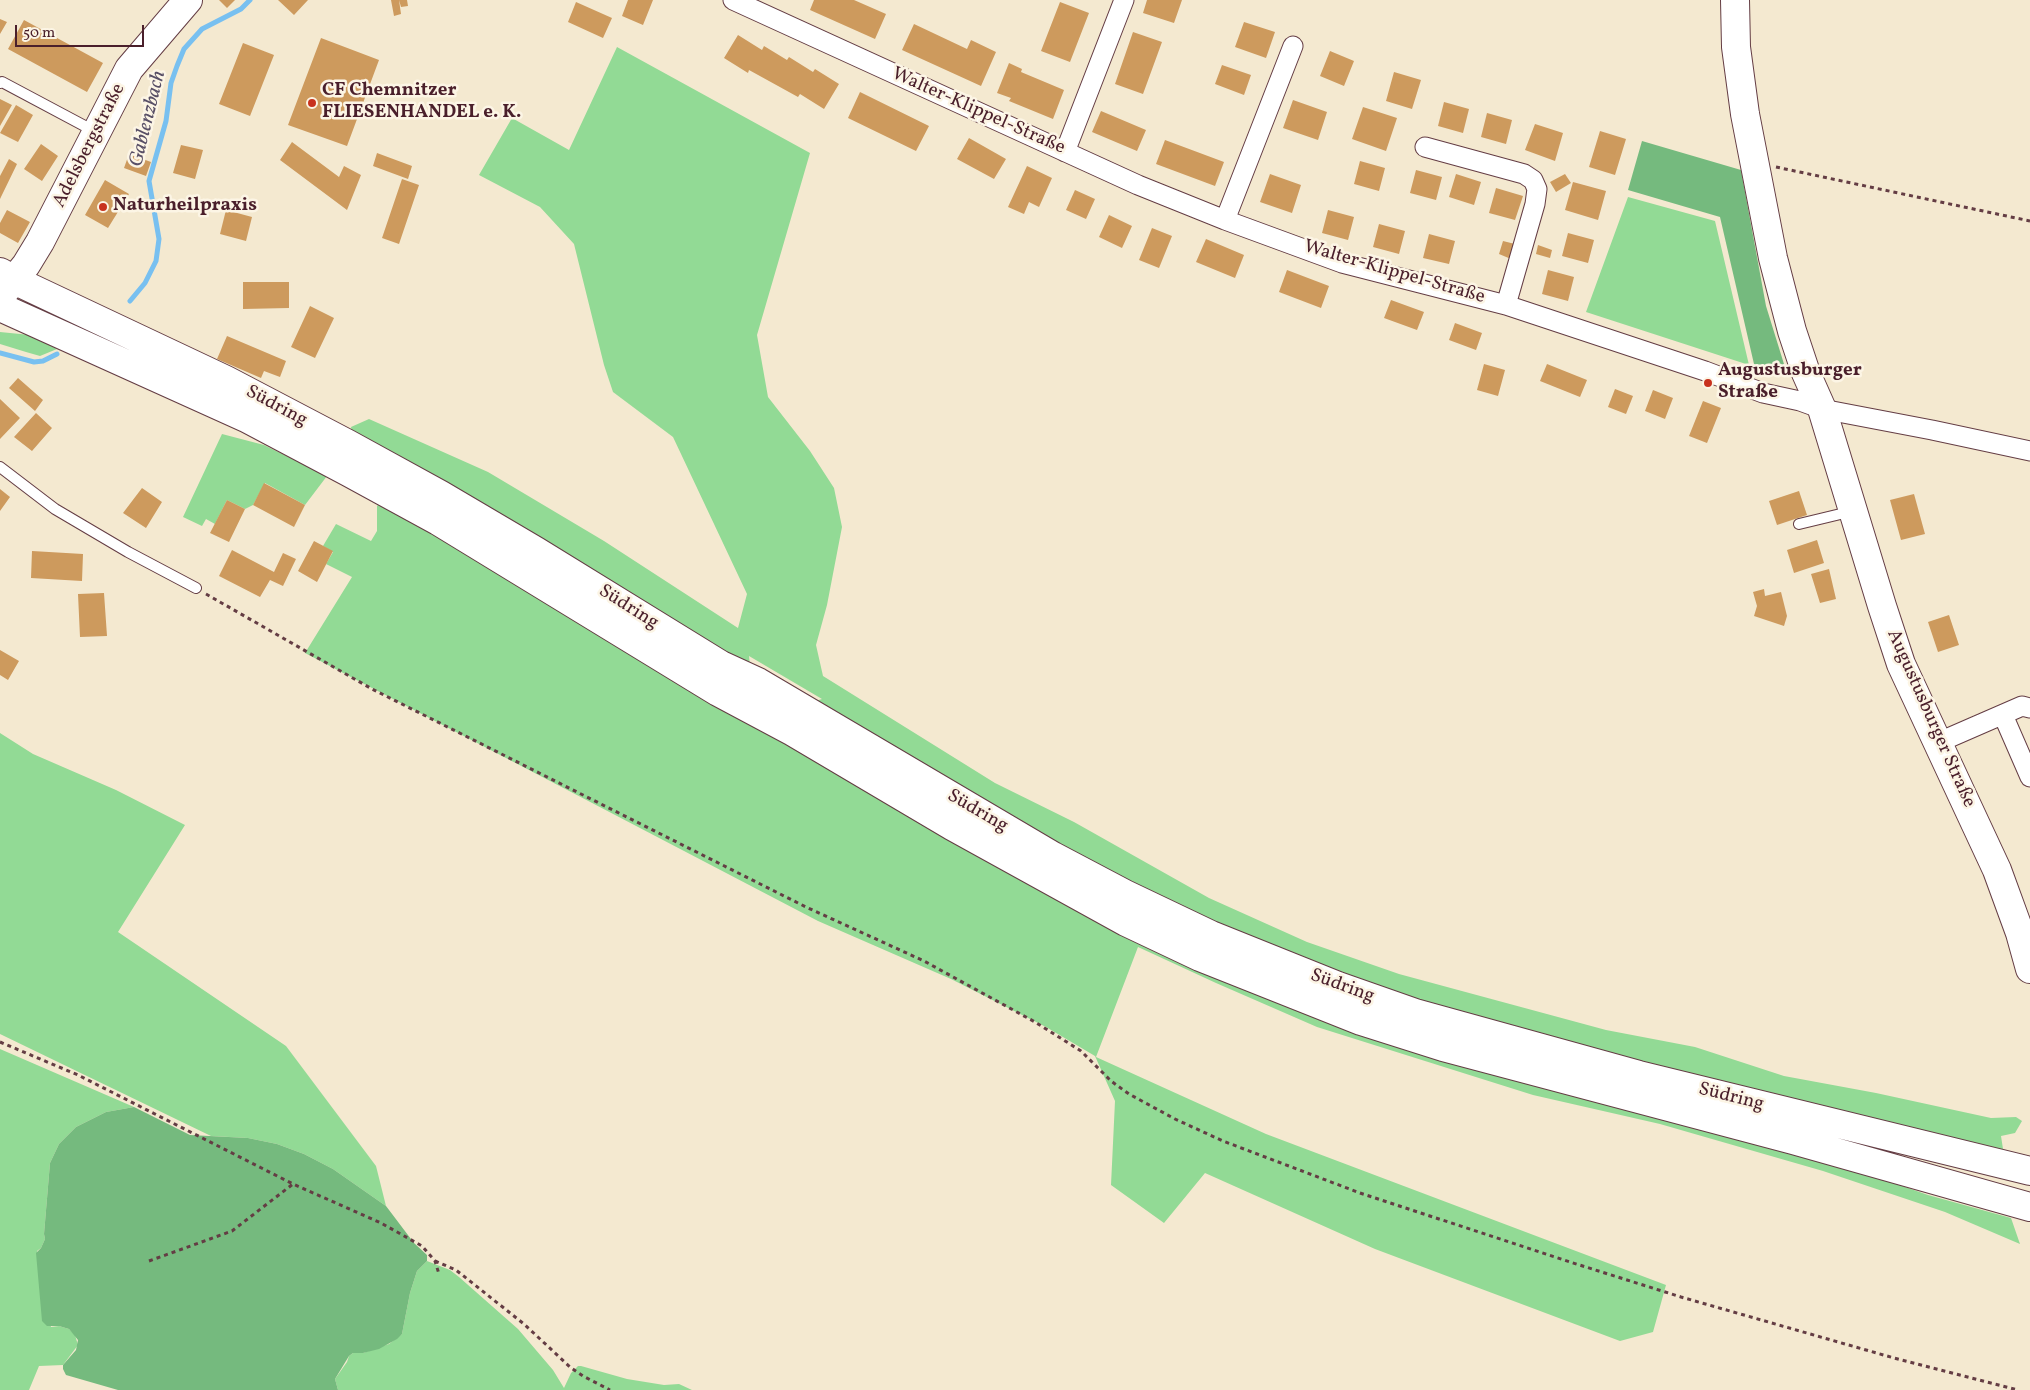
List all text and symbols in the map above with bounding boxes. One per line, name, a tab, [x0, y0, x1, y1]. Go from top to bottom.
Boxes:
scale bar	[18, 15, 146, 47]
text: 50 m	[23, 23, 55, 44]
street label: Walter-Klippel-Straße	[888, 63, 1068, 161]
water label: Gablenzbach	[125, 69, 173, 169]
street label: Adelsbergstraße	[49, 80, 131, 212]
place label: CF Chemnitzer FLIESENHANDEL e. K.	[322, 81, 521, 125]
marker: CF Chemnitzer FLIESENHANDEL e. K.	[306, 97, 318, 109]
place label: Naturheilpraxis	[113, 196, 257, 218]
marker: Naturheilpraxis	[97, 201, 109, 213]
street label: Walter-Klippel-Straße	[1301, 236, 1487, 310]
place label: Augustusburger Straße	[1718, 361, 1862, 405]
marker: Augustusburger Straße	[1702, 377, 1714, 389]
street label: Südring	[241, 381, 311, 433]
street label: Südring	[594, 581, 662, 635]
street label: Augustusburger Straße	[1880, 627, 1980, 811]
street label: Südring	[942, 785, 1012, 839]
street label: Südring	[1307, 965, 1377, 1009]
street label: Südring	[1696, 1079, 1766, 1117]

